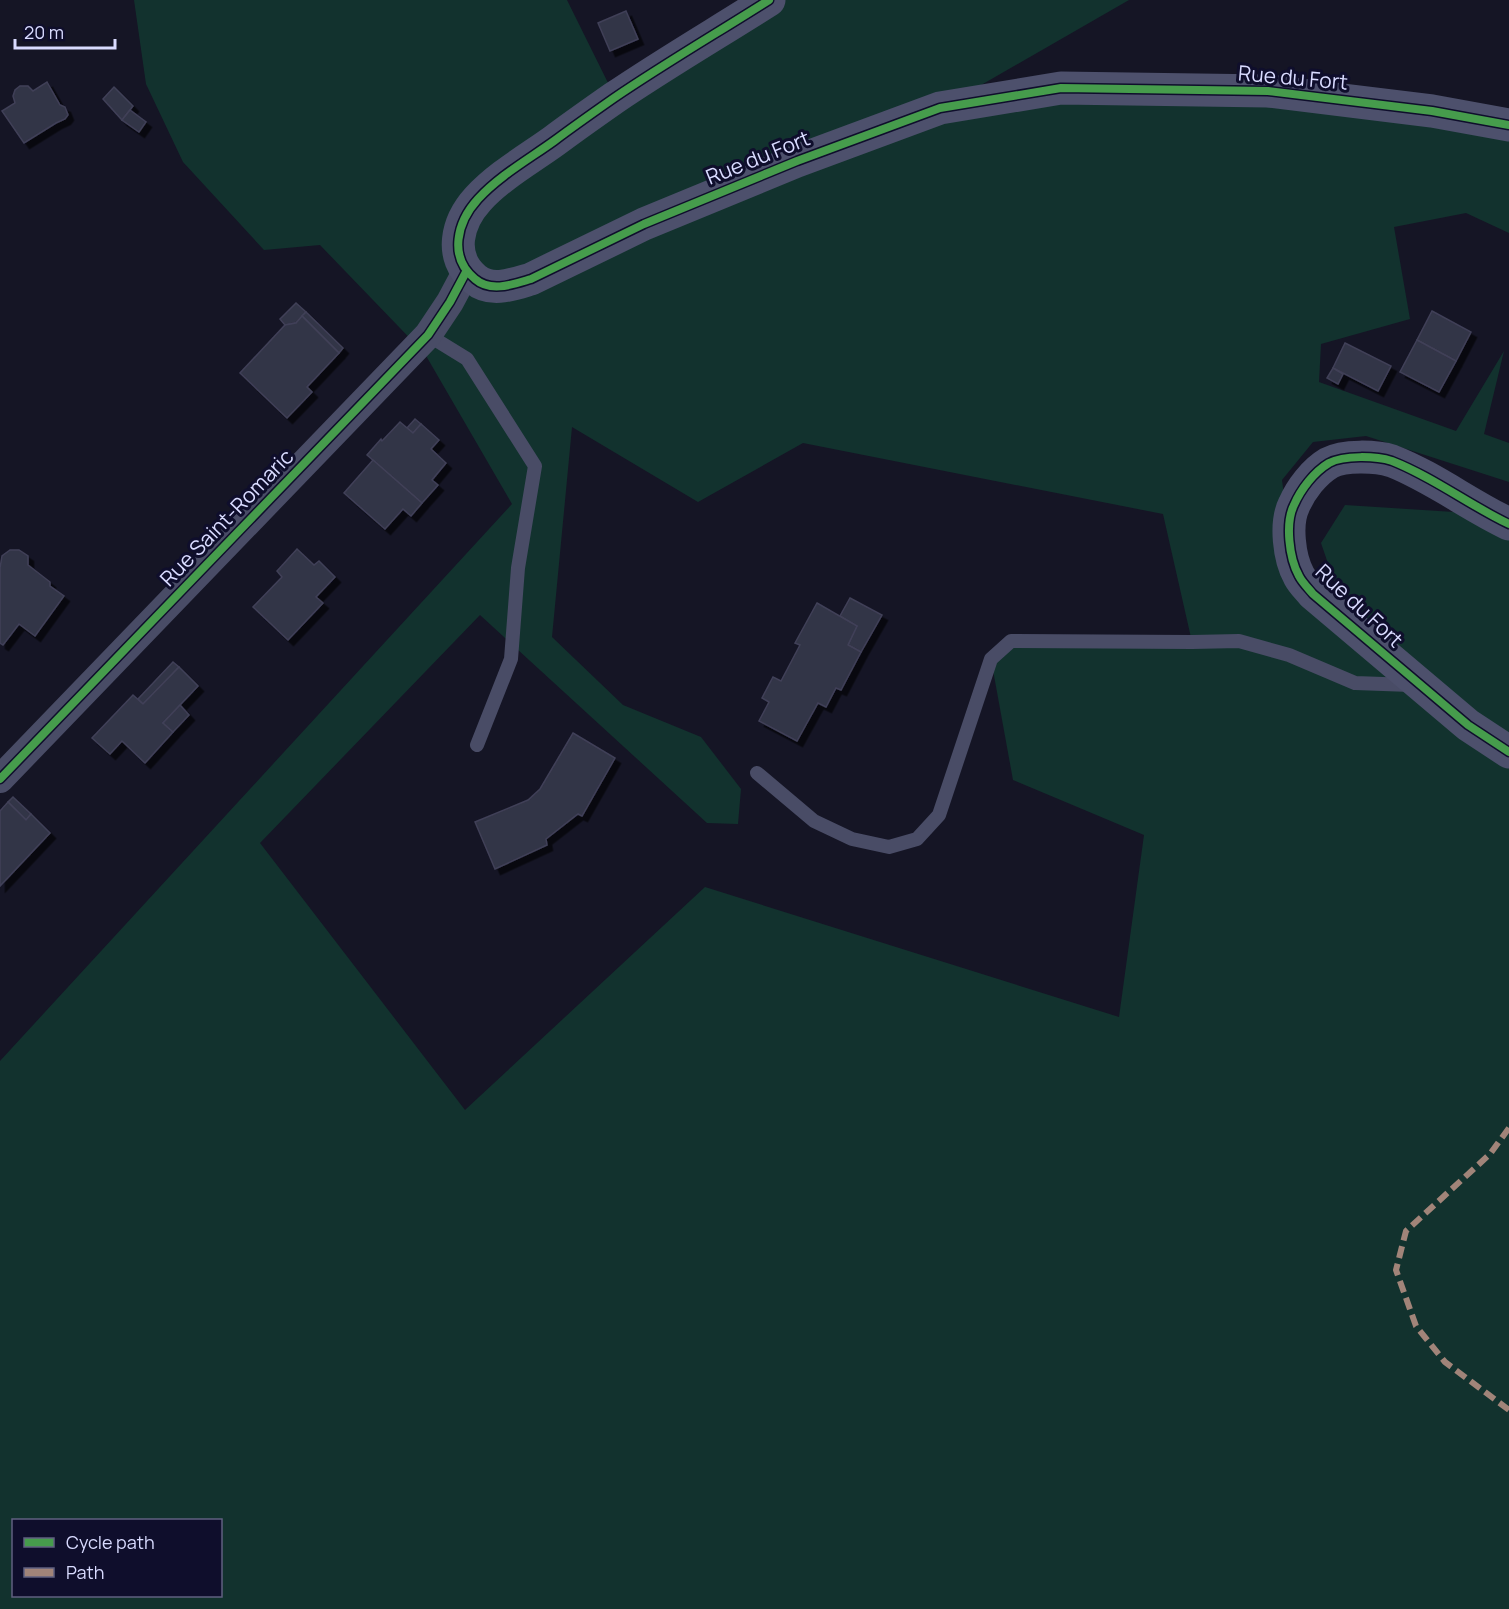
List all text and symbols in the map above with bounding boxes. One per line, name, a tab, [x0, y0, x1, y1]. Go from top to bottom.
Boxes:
scale bar	[15, 12, 116, 50]
text: 20 m	[24, 20, 64, 44]
street label: Rue du Fort	[1237, 58, 1349, 96]
street label: Rue du Fort	[701, 123, 814, 191]
street label: Rue Saint-Romaric	[153, 443, 299, 592]
street label: Rue du Fort	[1310, 558, 1409, 653]
legend	[12, 1519, 222, 1597]
text: Cycle path	[66, 1530, 155, 1554]
text: Path	[66, 1560, 104, 1584]

